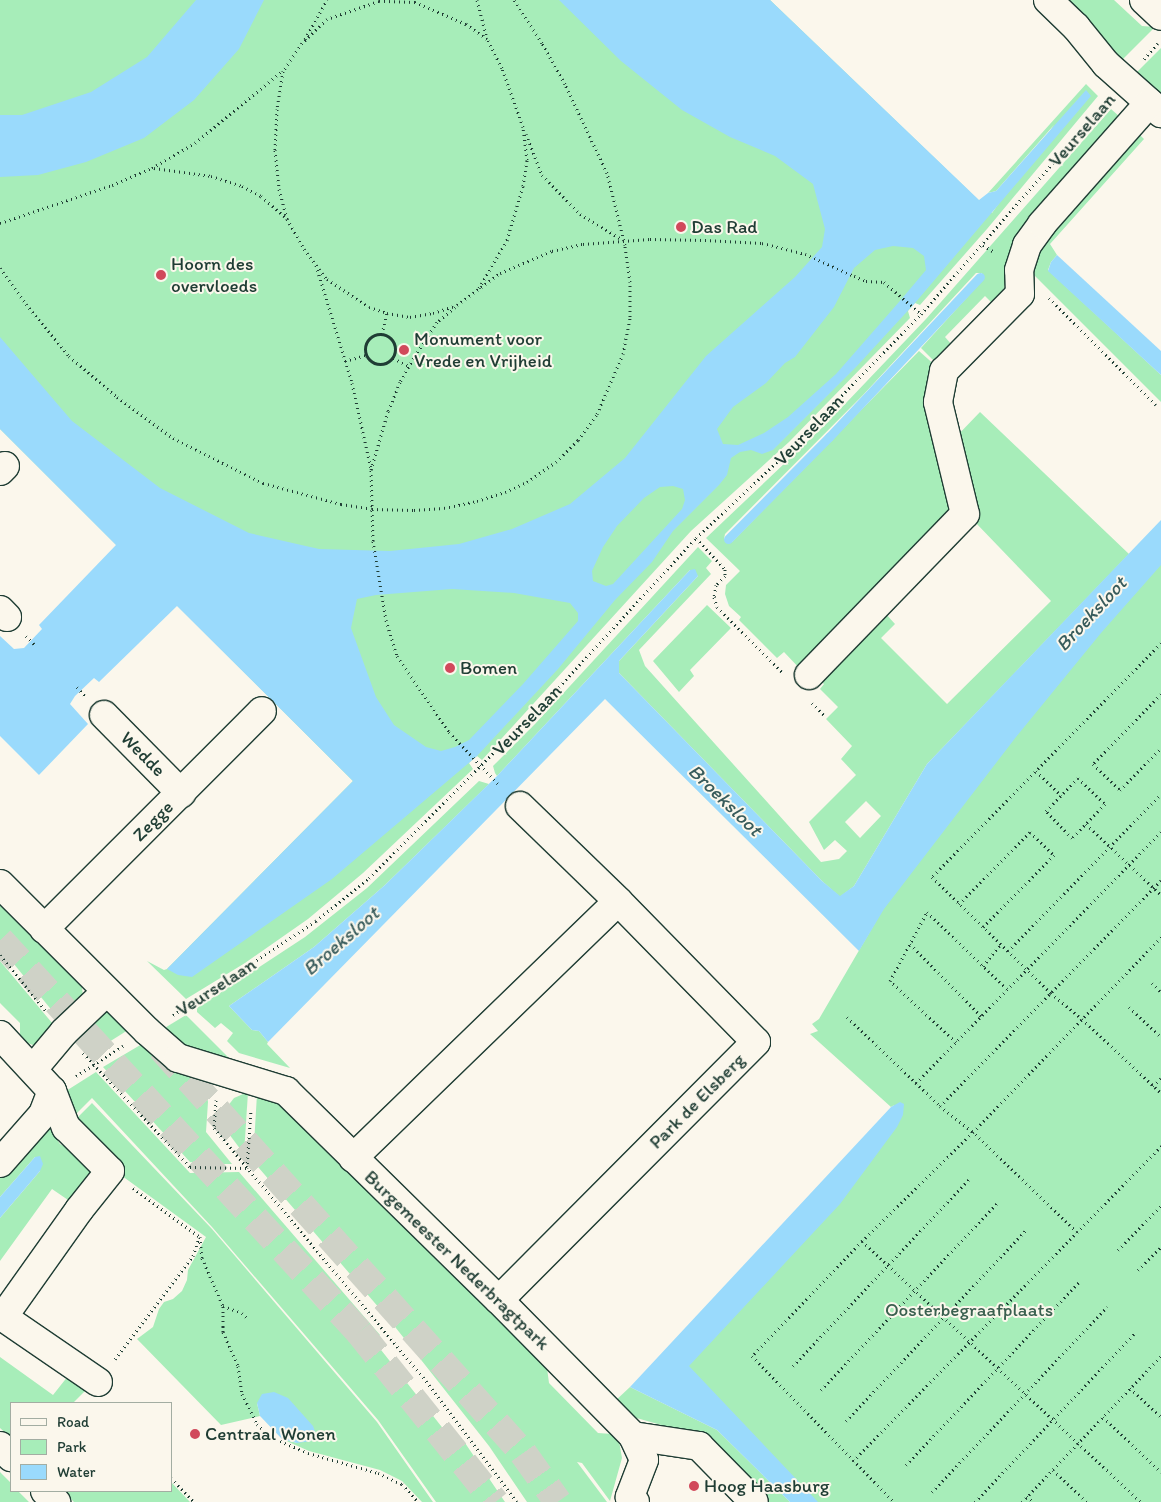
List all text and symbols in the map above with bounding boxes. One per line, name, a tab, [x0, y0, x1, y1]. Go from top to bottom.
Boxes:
street label: Veurselaan	[1044, 88, 1120, 172]
place label: Das Rad	[691, 216, 758, 238]
marker: Das Rad	[675, 221, 687, 233]
place label: Hoorn des overvloeds	[171, 253, 257, 297]
marker: Hoorn des overvloeds	[155, 269, 167, 281]
place label: Monument voor Vrede en Vrijheid	[414, 328, 552, 372]
marker: Monument voor Vrede en Vrijheid	[398, 344, 410, 356]
street label: Veurselaan	[769, 390, 849, 470]
water label: Broeksloot	[1050, 572, 1132, 656]
place label: Bomen	[460, 657, 517, 679]
marker: Bomen	[444, 662, 456, 674]
street label: Veurselaan	[487, 680, 567, 760]
street label: Wedde	[116, 727, 170, 781]
water label: Broeksloot	[683, 759, 767, 841]
street label: Zegge	[128, 796, 178, 846]
water label: Broeksloot	[298, 901, 384, 981]
street label: Veurselaan	[172, 953, 260, 1021]
street label: Park de Elsberg	[644, 1048, 750, 1154]
street label: Burgemeester Nederbragtpark	[359, 1165, 555, 1355]
park label: Oosterbegraafplaats	[885, 1299, 1053, 1321]
legend	[10, 1402, 172, 1492]
text: Road	[57, 1413, 89, 1431]
place label: Centraal Wonen	[205, 1423, 336, 1445]
marker: Centraal Wonen	[189, 1428, 201, 1440]
text: Park	[57, 1438, 87, 1456]
text: Water	[57, 1463, 95, 1481]
place label: Hoog Haasburg	[704, 1475, 829, 1497]
marker: Hoog Haasburg	[688, 1480, 700, 1492]

